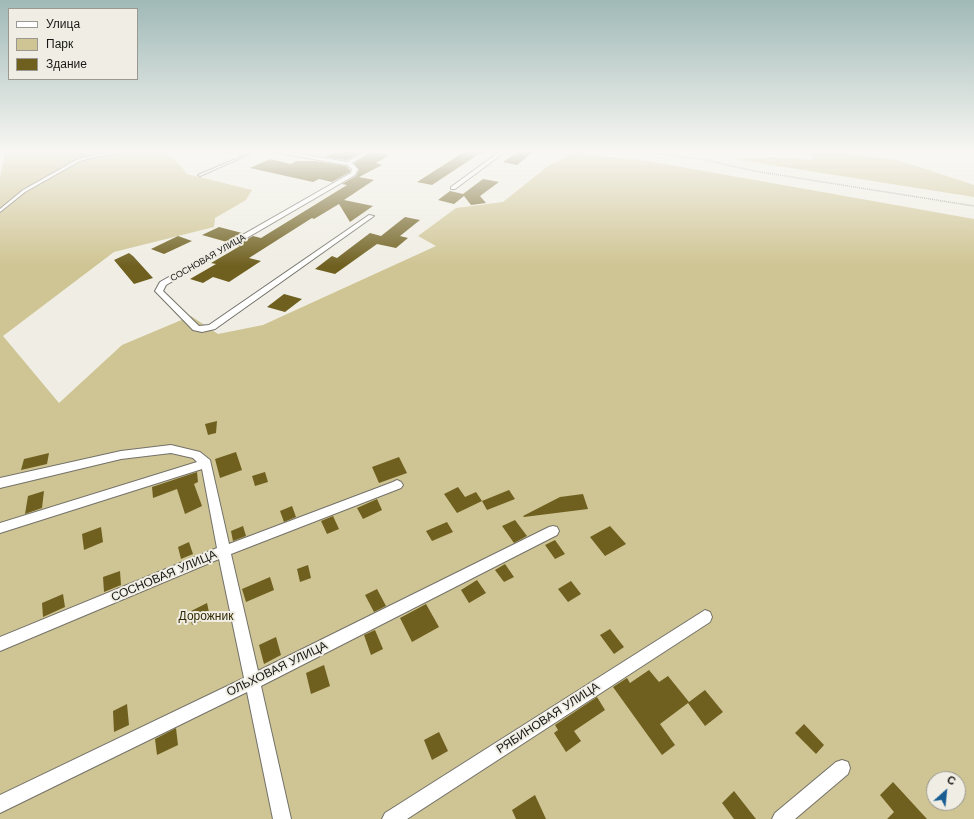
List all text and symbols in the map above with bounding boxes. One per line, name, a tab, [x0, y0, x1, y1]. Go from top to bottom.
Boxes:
legend	[8, 8, 138, 80]
text: Улица	[46, 17, 80, 31]
text: Парк	[46, 37, 73, 51]
text: Здание	[46, 57, 87, 71]
street label: СОСНОВАЯ УЛИЦА	[168, 232, 248, 284]
street label: СОСНОВАЯ УЛИЦА	[109, 547, 219, 605]
park label: Дорожник	[179, 609, 233, 623]
street label: ОЛЬХОВАЯ УЛИЦА	[224, 638, 330, 700]
street label: РЯБИНОВАЯ УЛИЦА	[494, 679, 602, 757]
north arrow	[926, 771, 966, 811]
text: С	[945, 773, 958, 788]

